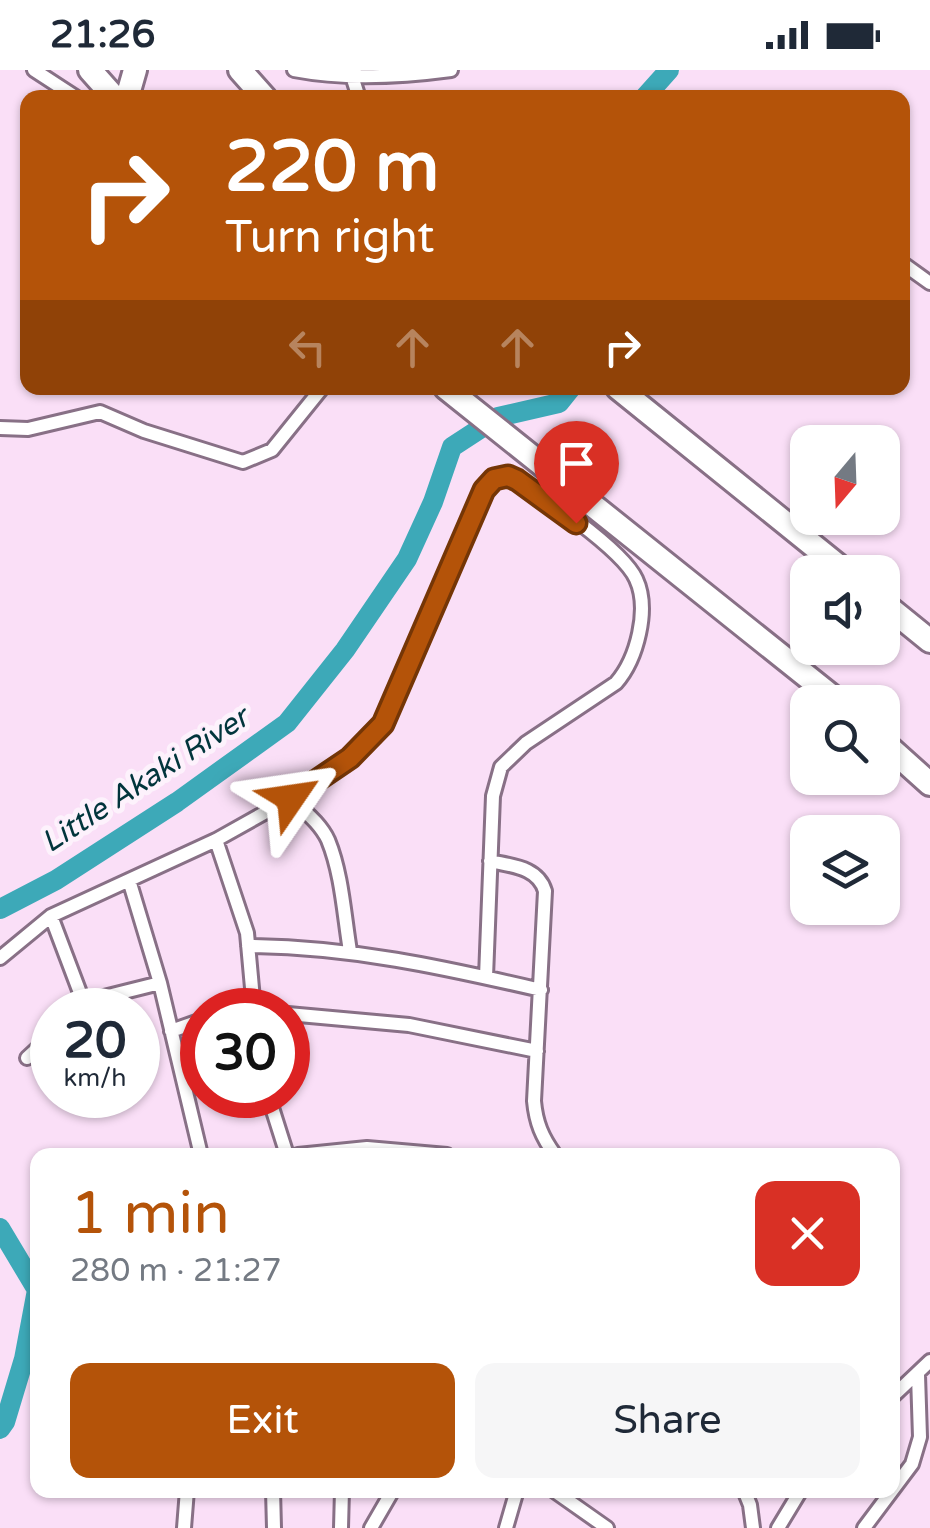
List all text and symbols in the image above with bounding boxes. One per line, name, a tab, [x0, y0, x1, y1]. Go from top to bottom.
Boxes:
text: 21:26	[50, 12, 155, 58]
text: 220 m	[225, 126, 439, 210]
icon: right	[60, 130, 190, 260]
text: Turn right	[225, 211, 434, 265]
icon: left	[280, 320, 335, 375]
icon: ahead	[385, 320, 440, 375]
icon: ahead	[490, 320, 545, 375]
icon: right	[595, 320, 650, 375]
pin	[534, 421, 619, 524]
north arrow	[790, 425, 900, 535]
map controls	[790, 425, 900, 925]
icon: arrive	[549, 436, 604, 491]
button: sound	[790, 555, 900, 665]
button: search	[790, 685, 900, 795]
water label: Little Akaki River	[34, 697, 259, 861]
position arrow	[239, 746, 343, 850]
button: layers	[790, 815, 900, 925]
speed limit sign: 30	[180, 988, 310, 1118]
text: 20	[64, 1011, 126, 1071]
text: km/h	[64, 1063, 126, 1093]
text: 1 min	[70, 1178, 230, 1250]
button: close	[755, 1181, 860, 1286]
text: 280 m · 21:27	[70, 1252, 282, 1290]
button: Exit	[70, 1363, 455, 1478]
button: Share	[475, 1363, 860, 1478]

